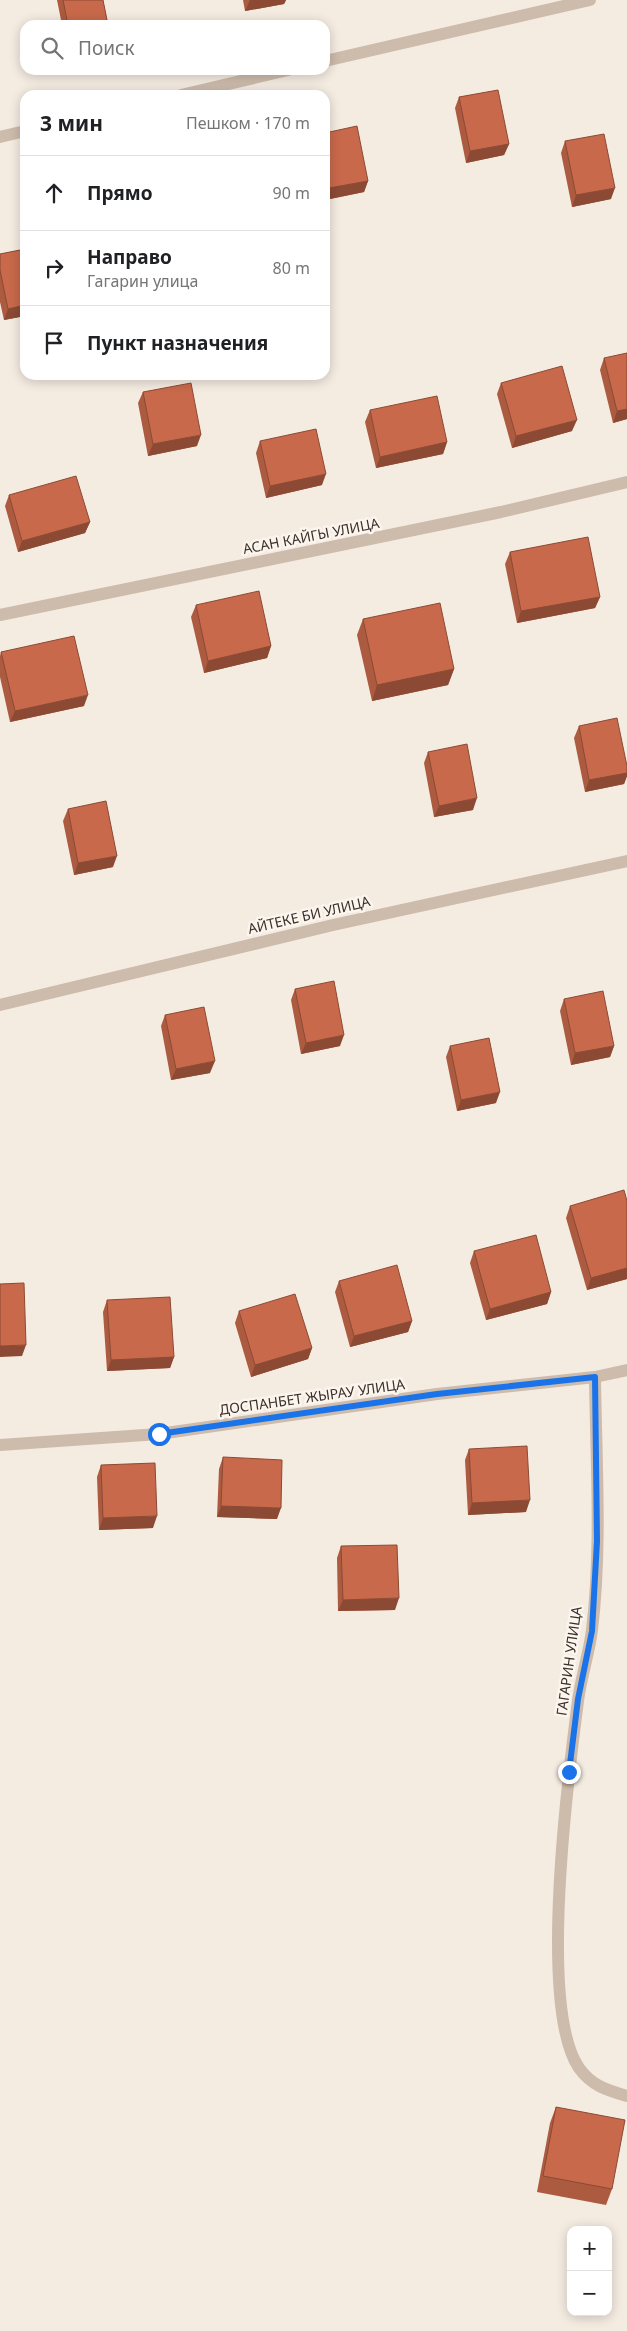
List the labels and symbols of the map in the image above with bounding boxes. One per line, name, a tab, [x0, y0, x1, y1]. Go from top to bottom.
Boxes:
street label: АСАН КАЙГЫ УЛИЦА	[241, 513, 381, 558]
street label: АЙТЕКЕ БИ УЛИЦА	[246, 891, 372, 938]
street label: ДОСПАНБЕТ ЖЫРАУ УЛИЦА	[218, 1374, 406, 1419]
route start	[148, 1423, 171, 1446]
street label: ГАГАРИН УЛИЦА	[551, 1605, 586, 1717]
route end	[558, 1761, 581, 1784]

